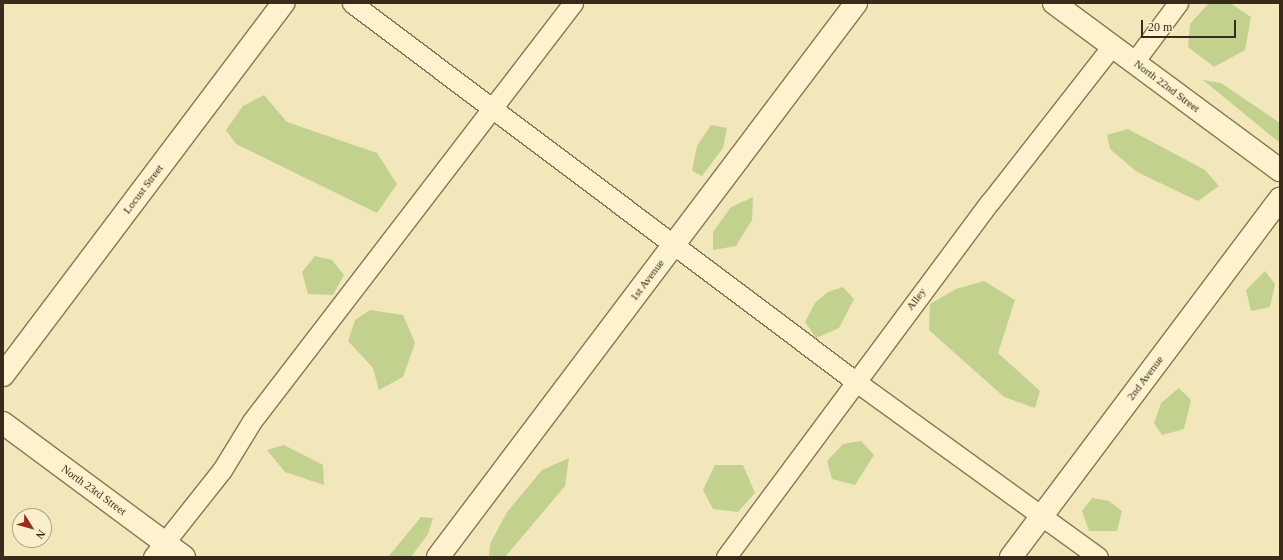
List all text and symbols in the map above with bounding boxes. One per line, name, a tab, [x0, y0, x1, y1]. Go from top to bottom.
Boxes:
scale bar	[1143, 12, 1238, 38]
text: 20 m	[1148, 20, 1172, 34]
street label: North 22nd Street	[1132, 57, 1202, 115]
street label: Locust Street	[120, 162, 166, 216]
street label: 1st Avenue	[627, 256, 667, 304]
street label: Alley	[903, 285, 929, 313]
street label: 2nd Avenue	[1124, 353, 1166, 403]
street label: North 23rd Street	[59, 462, 129, 518]
north arrow	[12, 508, 52, 548]
text: N	[34, 528, 48, 541]

